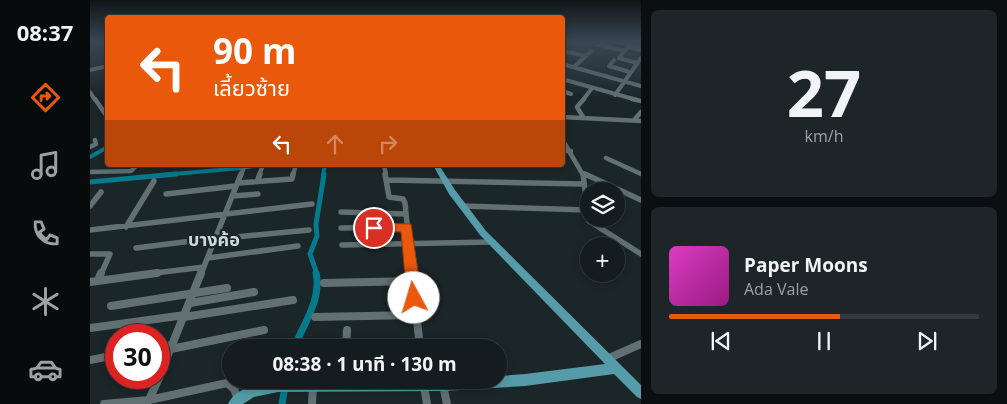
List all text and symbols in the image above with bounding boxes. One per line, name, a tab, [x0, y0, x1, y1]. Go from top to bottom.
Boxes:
text: 08:37	[17, 17, 73, 47]
text: 90 m	[213, 27, 296, 74]
icon: left	[130, 35, 195, 100]
text: 27	[787, 48, 861, 136]
text: เลี้ยวซ้าย	[213, 72, 290, 102]
icon: directions	[28, 80, 63, 115]
text: km/h	[805, 125, 843, 147]
icon: left	[268, 130, 296, 158]
icon: ahead	[321, 130, 349, 158]
icon: right	[374, 130, 402, 158]
icon: music	[28, 148, 63, 183]
map controls	[580, 182, 625, 282]
button: layers	[580, 182, 625, 227]
pin	[353, 207, 395, 249]
icon: arrive	[360, 214, 388, 242]
icon: phone	[28, 216, 63, 251]
district label: บางค้อ	[188, 227, 240, 251]
button: +	[580, 237, 625, 282]
text: Paper Moons	[744, 252, 868, 278]
position arrow	[387, 271, 439, 323]
text: Ada Vale	[744, 278, 808, 300]
icon: climate	[28, 284, 63, 319]
speed limit sign: 30	[105, 324, 170, 389]
icon: previous	[707, 327, 735, 355]
icon: pause	[810, 327, 838, 355]
icon: next	[913, 327, 941, 355]
text: 08:38 · 1 นาที · 130 m	[272, 351, 457, 377]
icon: car	[28, 352, 63, 387]

